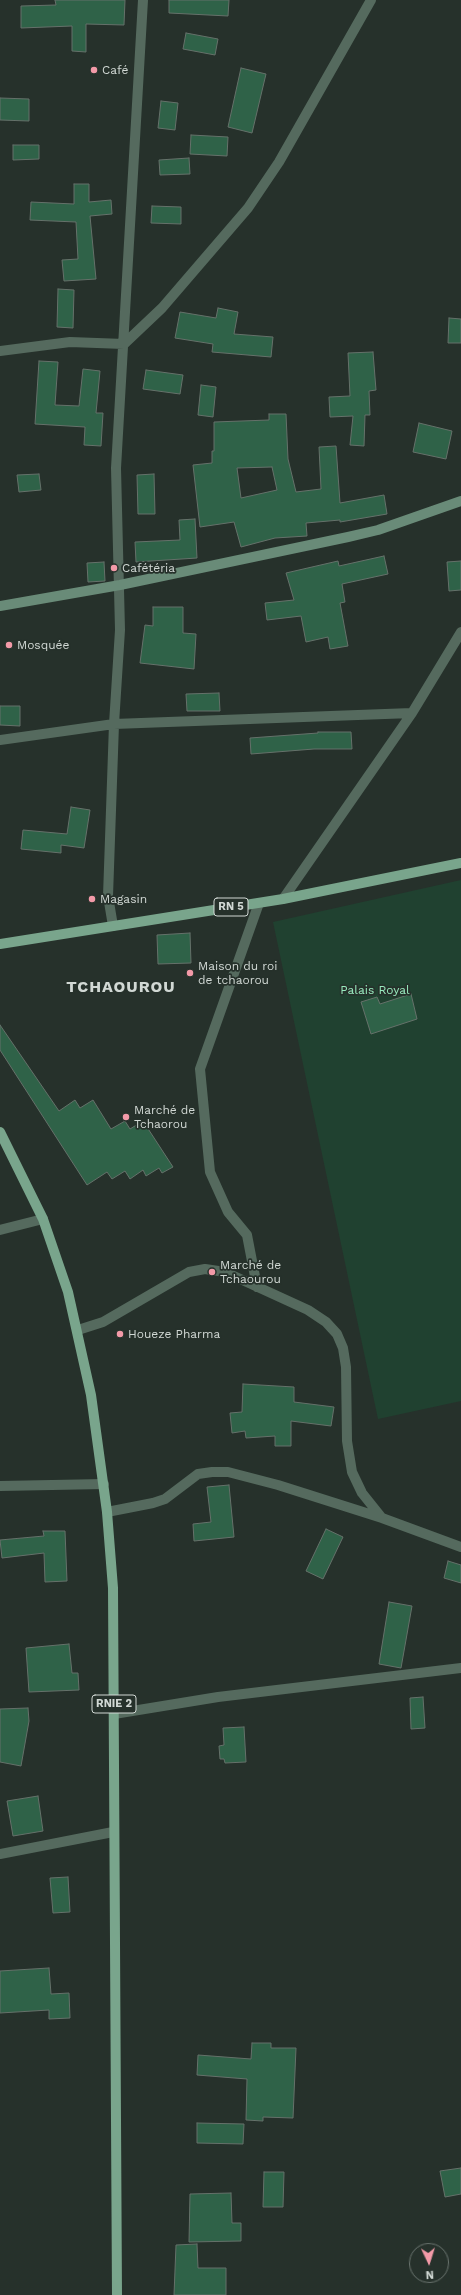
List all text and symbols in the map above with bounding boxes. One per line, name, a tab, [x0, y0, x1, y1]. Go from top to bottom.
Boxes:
place label: Café	[102, 63, 128, 77]
marker: Café	[89, 65, 99, 75]
place label: Cafétéria	[122, 561, 175, 575]
marker: Cafétéria	[109, 563, 119, 573]
place label: Mosquée	[17, 638, 69, 652]
marker: Mosquée	[4, 640, 14, 650]
place label: Magasin	[100, 892, 147, 906]
marker: Magasin	[87, 894, 97, 904]
road number: RN 5	[214, 898, 248, 916]
place label: Maison du roi de tchaorou	[198, 959, 277, 987]
marker: Maison du roi de tchaorou	[185, 968, 195, 978]
district label: TCHAOUROU	[66, 977, 176, 997]
park label: Palais Royal	[340, 983, 410, 997]
place label: Marché de Tchaorou	[134, 1103, 195, 1131]
marker: Marché de Tchaorou	[121, 1112, 131, 1122]
place label: Marché de Tchaourou	[220, 1258, 281, 1286]
marker: Marché de Tchaourou	[207, 1267, 217, 1277]
place label: Houeze Pharma	[128, 1327, 220, 1341]
marker: Houeze Pharma	[115, 1329, 125, 1339]
road number: RNIE 2	[92, 1695, 136, 1713]
north arrow	[409, 2243, 449, 2283]
text: N	[425, 2268, 434, 2281]

